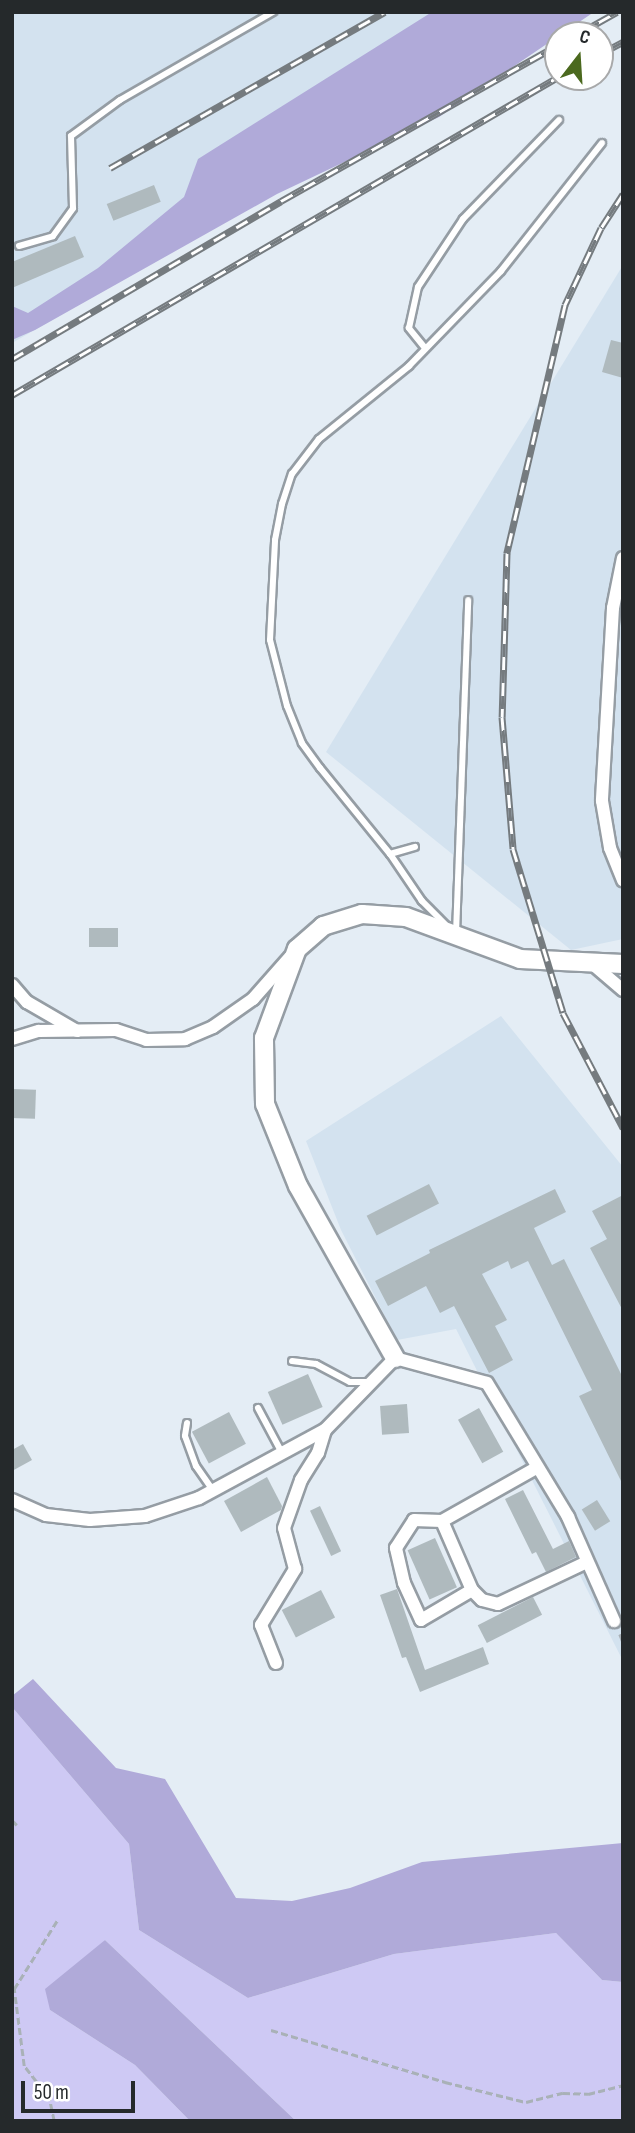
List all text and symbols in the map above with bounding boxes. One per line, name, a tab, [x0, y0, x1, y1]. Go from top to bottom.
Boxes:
north arrow	[544, 21, 614, 91]
text: С	[577, 25, 593, 50]
scale bar	[24, 2066, 138, 2110]
text: 50 m	[34, 2080, 69, 2105]

